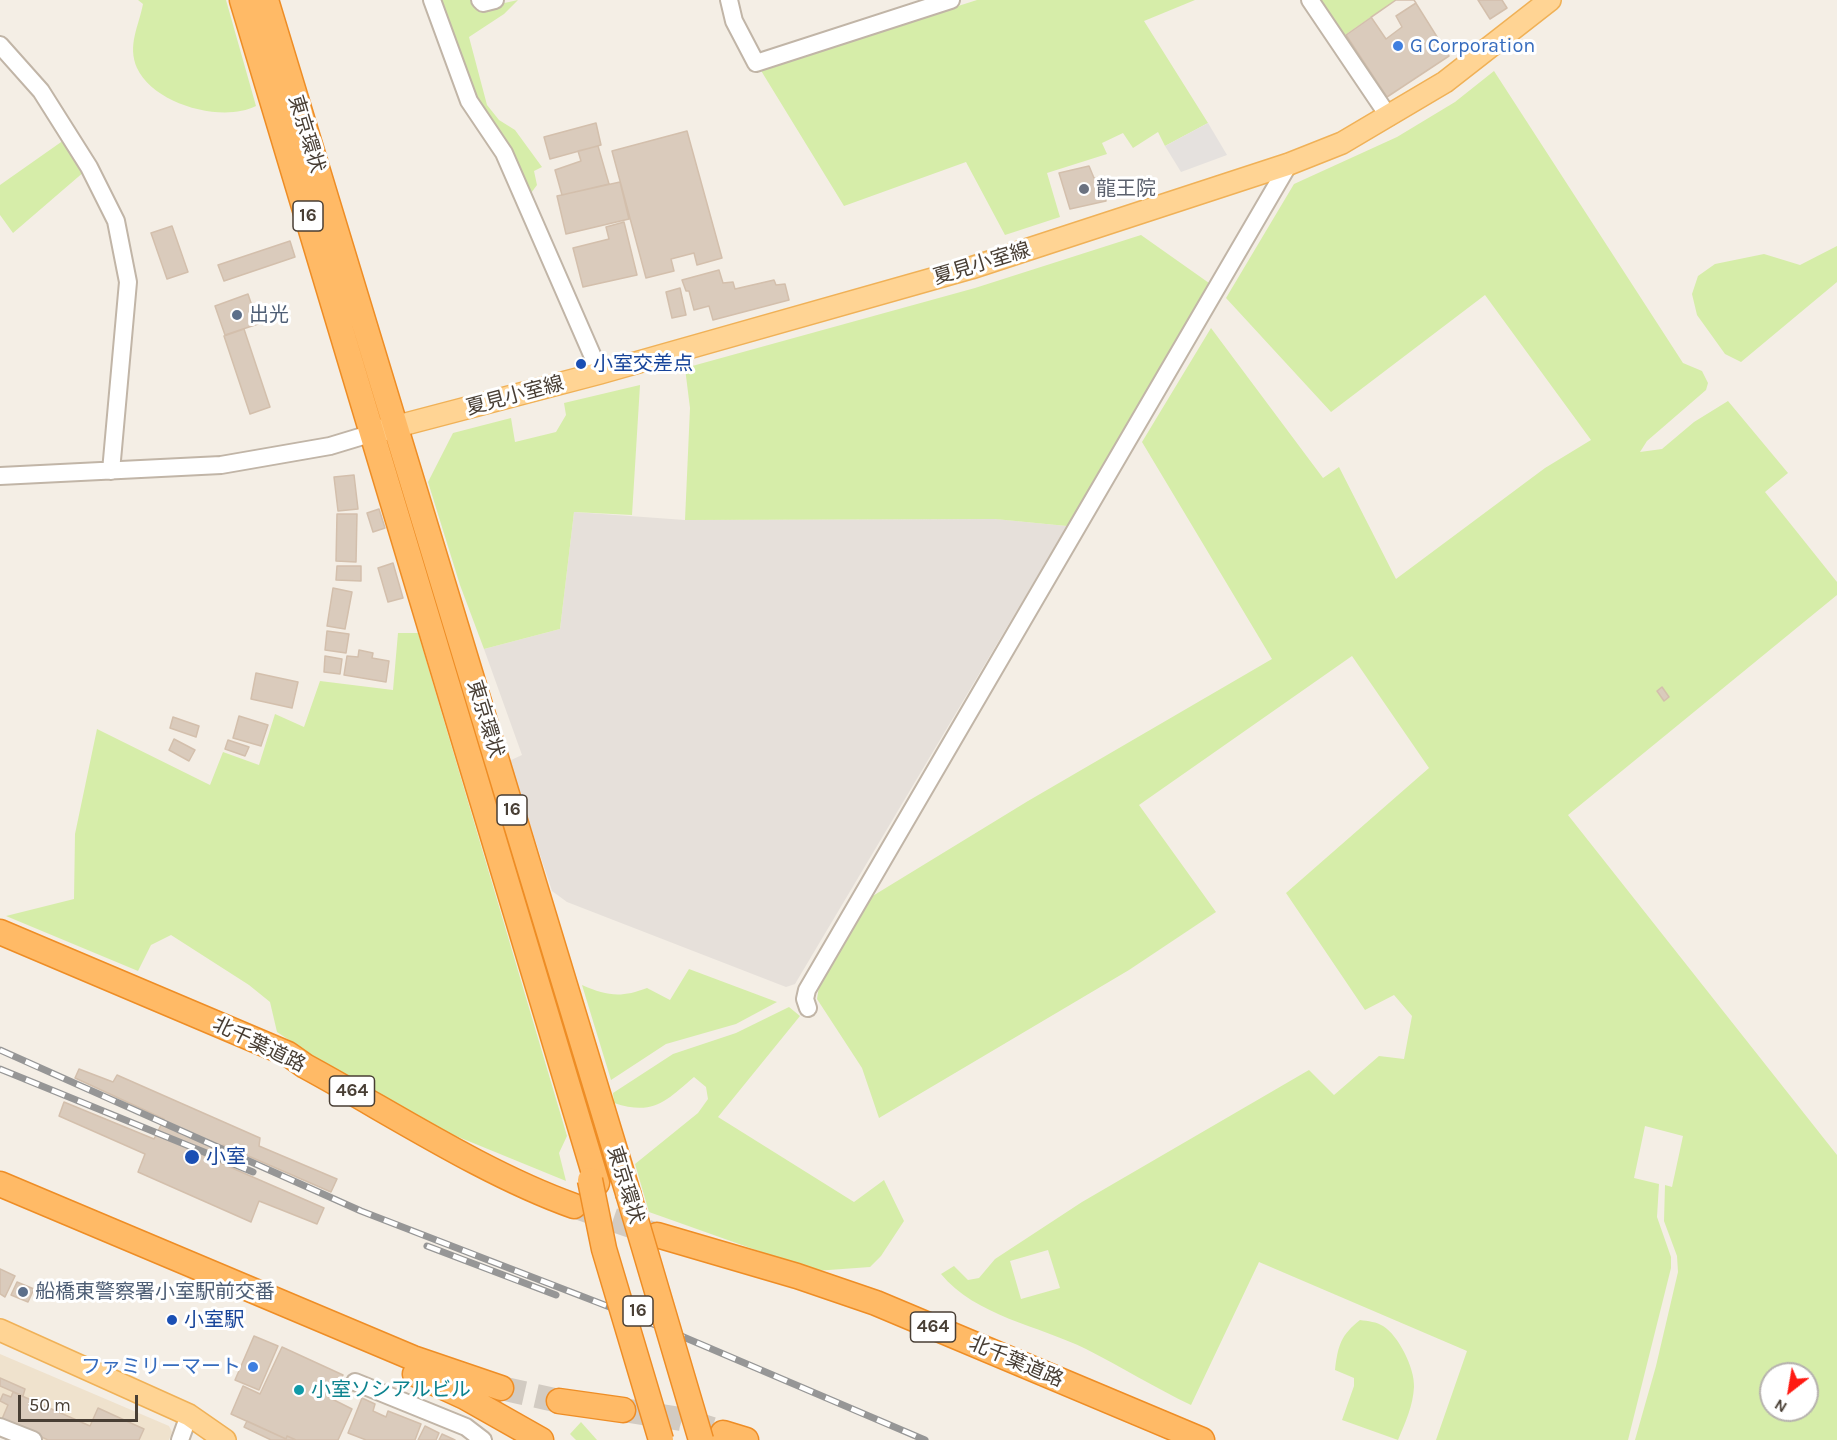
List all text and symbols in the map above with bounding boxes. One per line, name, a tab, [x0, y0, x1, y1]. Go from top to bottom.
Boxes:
place label: G Corporation	[1410, 34, 1535, 58]
marker: G Corporation	[1391, 39, 1405, 53]
street label: 東京環状	[283, 92, 329, 176]
place label: 龍王院	[1096, 177, 1156, 201]
marker: 龍王院	[1077, 182, 1091, 196]
road number: 16	[293, 201, 323, 231]
street label: 夏見小室線	[931, 238, 1033, 290]
place label: 出光	[249, 303, 289, 327]
marker: 出光	[230, 308, 244, 322]
place label: 小室交差点	[593, 352, 693, 376]
marker: 小室交差点	[574, 357, 588, 371]
street label: 夏見小室線	[464, 371, 566, 421]
street label: 東京環状	[462, 677, 508, 761]
road number: 16	[497, 795, 527, 825]
street label: 北千葉道路	[209, 1012, 309, 1078]
road number: 464	[330, 1076, 374, 1106]
street label: 東京環状	[602, 1143, 648, 1227]
place label: 小室	[206, 1145, 246, 1169]
marker: 小室	[183, 1148, 201, 1166]
place label: 船橋東警察署小室駅前交番	[35, 1280, 275, 1304]
marker: 船橋東警察署小室駅前交番	[16, 1285, 30, 1299]
road number: 16	[623, 1296, 653, 1326]
place label: 小室駅	[184, 1308, 244, 1332]
road number: 464	[910, 1312, 956, 1342]
marker: 小室駅	[165, 1313, 179, 1327]
street label: 北千葉道路	[965, 1331, 1067, 1393]
place label: ファミリーマート	[81, 1355, 241, 1379]
marker: ファミリーマート	[246, 1360, 260, 1374]
north arrow	[1759, 1362, 1819, 1422]
place label: 小室ソシアルビル	[311, 1378, 471, 1402]
scale bar	[21, 1383, 141, 1421]
marker: 小室ソシアルビル	[292, 1383, 306, 1397]
text: 50 m	[29, 1394, 71, 1416]
text: N	[1771, 1395, 1790, 1417]

